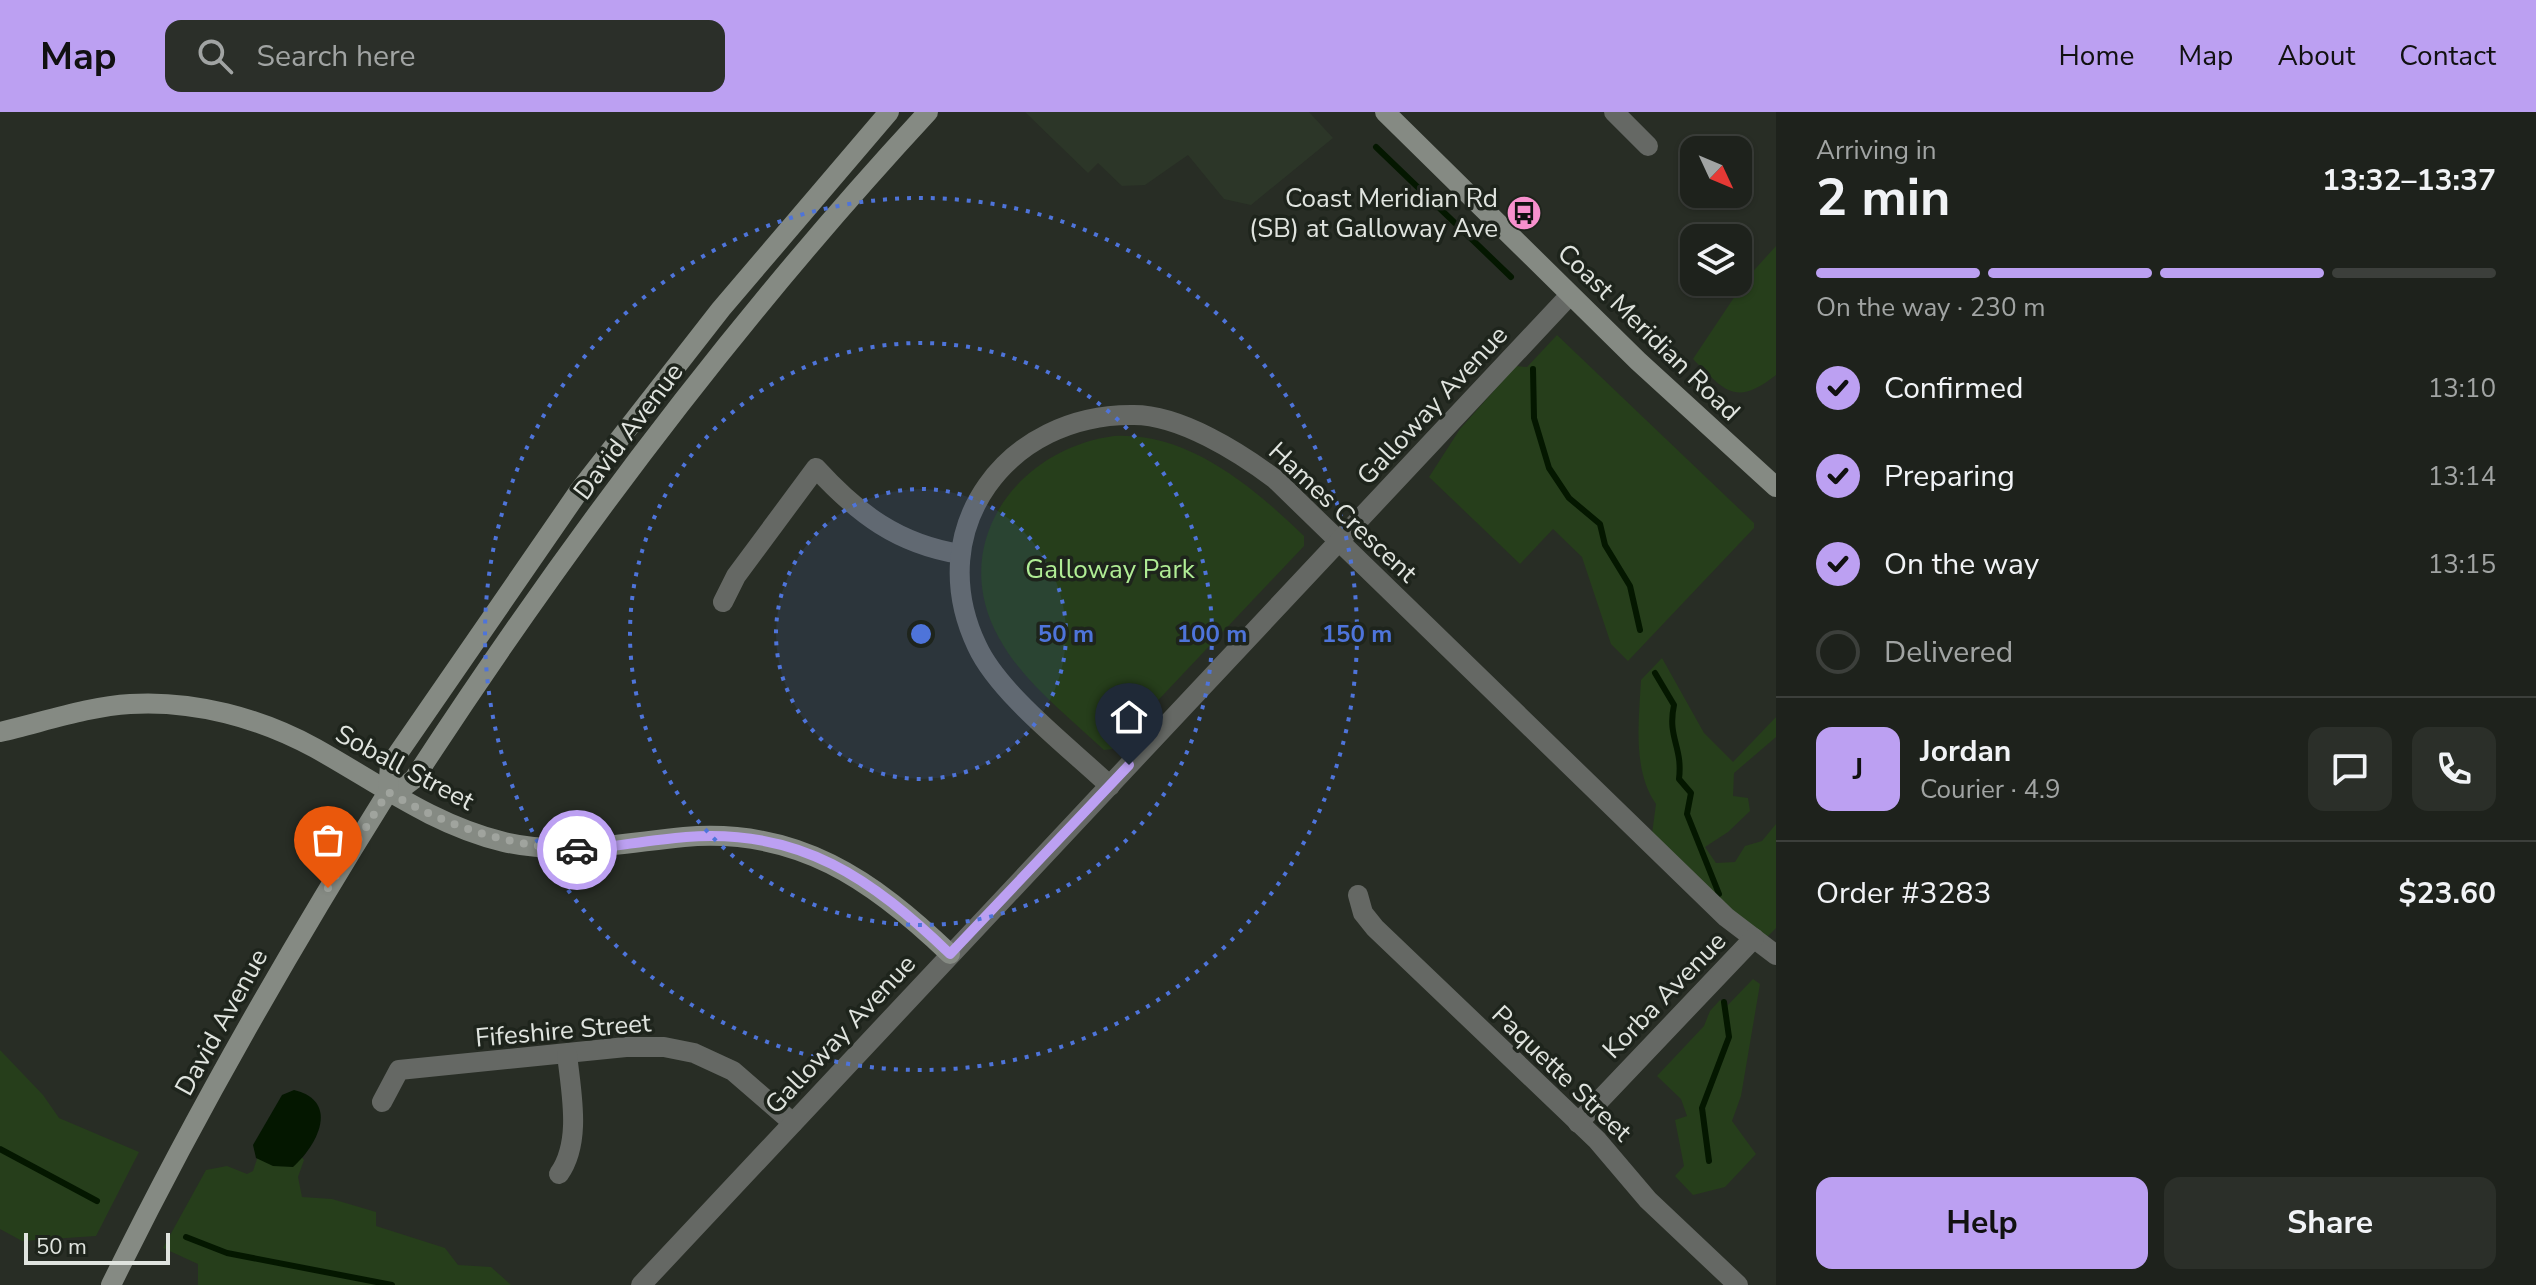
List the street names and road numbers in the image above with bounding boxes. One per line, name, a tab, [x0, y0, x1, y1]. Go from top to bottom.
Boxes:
street label: Coast Meridian Road	[1550, 236, 1748, 429]
street label: Galloway Avenue	[1349, 318, 1515, 493]
street label: David Avenue	[565, 356, 691, 507]
street label: Hames Crescent	[1261, 434, 1425, 591]
street label: Soball Street	[329, 716, 481, 819]
street label: Korba Avenue	[1595, 924, 1734, 1066]
street label: David Avenue	[167, 943, 276, 1102]
street label: Galloway Avenue	[757, 947, 923, 1122]
street label: Paquette Street	[1484, 997, 1640, 1150]
street label: Fifeshire Street	[474, 1005, 653, 1056]

